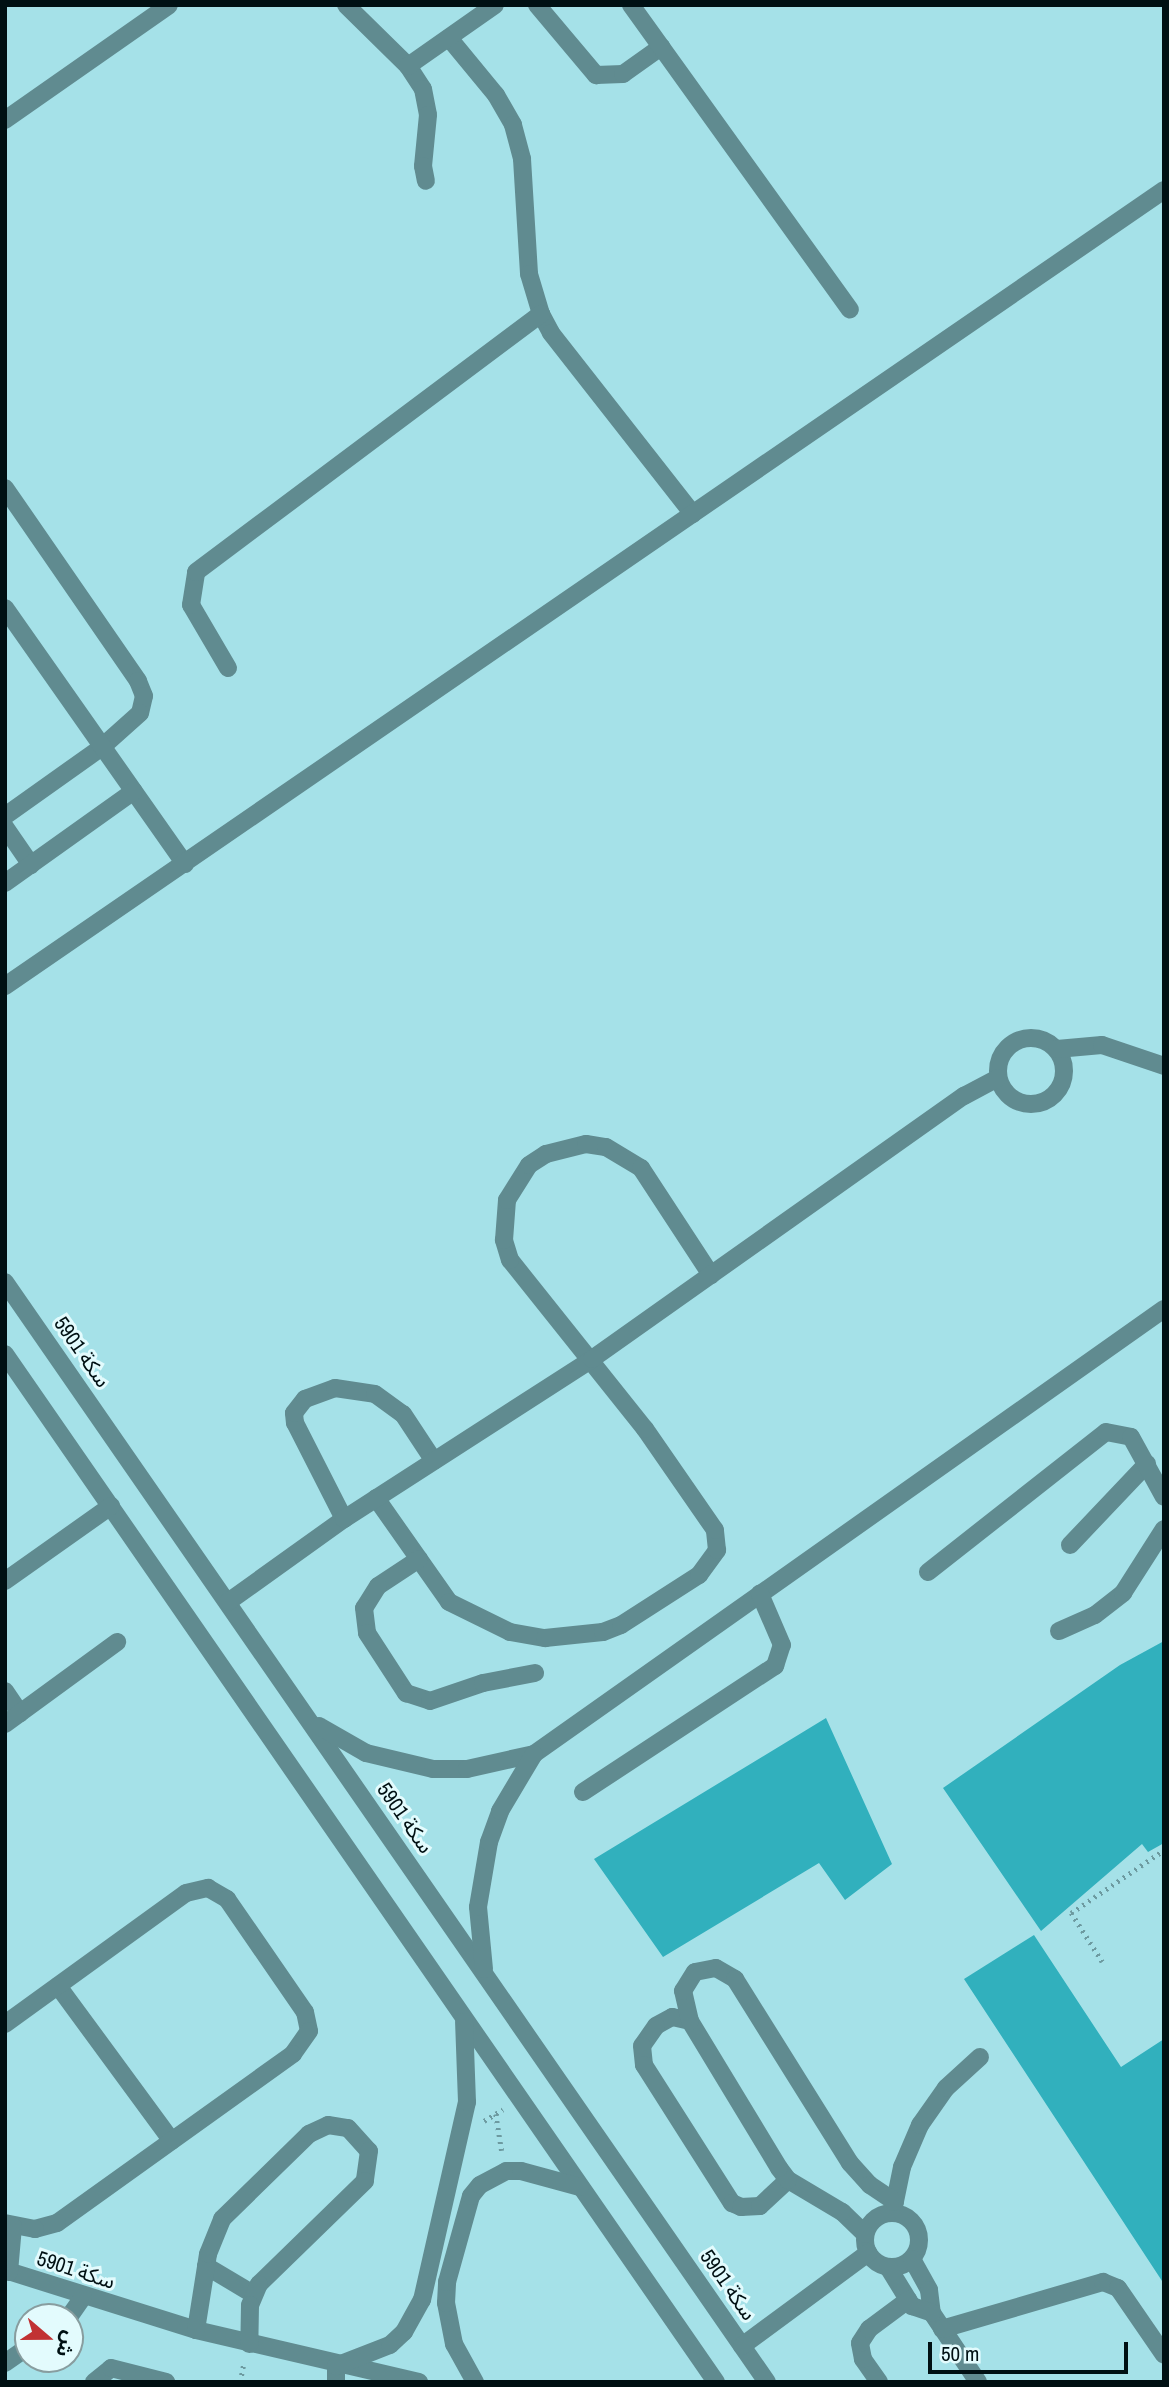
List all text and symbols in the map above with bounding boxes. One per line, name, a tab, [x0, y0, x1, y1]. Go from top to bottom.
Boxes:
street label: سكة 5901	[49, 1312, 115, 1392]
street label: سكة 5901	[372, 1778, 438, 1858]
street label: سكة 5901	[695, 2245, 761, 2325]
street label: سكة 5901	[34, 2246, 118, 2294]
north arrow	[14, 2303, 84, 2373]
text: ش	[50, 2328, 84, 2361]
scale bar	[931, 2328, 1130, 2372]
text: 50 m	[941, 2339, 979, 2368]

